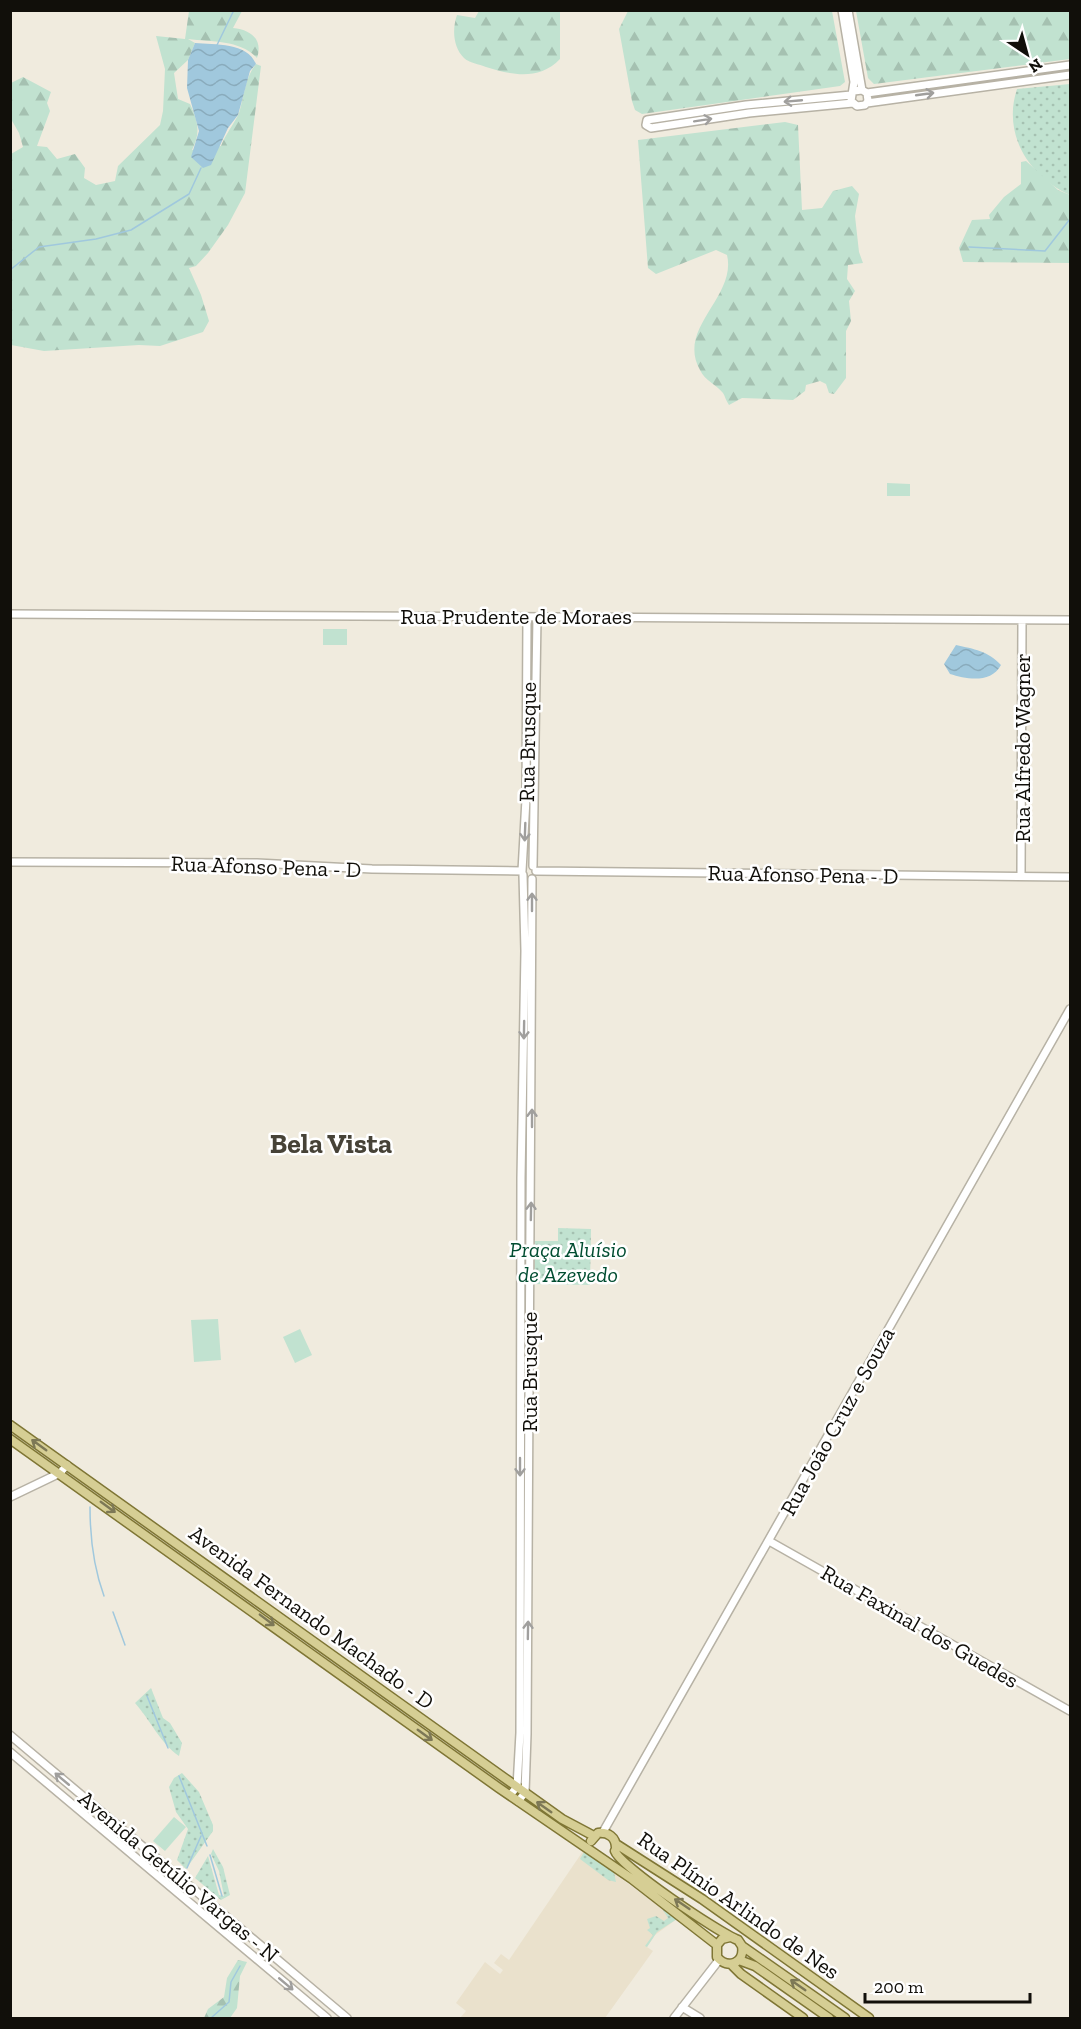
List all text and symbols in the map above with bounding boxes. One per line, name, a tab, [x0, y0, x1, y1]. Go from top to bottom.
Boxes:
north arrow	[997, 24, 1057, 84]
text: N	[1025, 54, 1046, 77]
one-way arrow	[914, 89, 934, 100]
one-way arrow	[784, 96, 803, 107]
one-way arrow	[693, 115, 712, 126]
street label: Rua Prudente de Moraes	[400, 603, 632, 630]
street label: Rua Alfredo Wagner	[1009, 653, 1036, 843]
street label: Rua Brusque	[513, 682, 542, 802]
one-way arrow	[519, 822, 531, 842]
street label: Rua Afonso Pena - D	[170, 850, 362, 883]
street label: Rua Afonso Pena - D	[707, 859, 899, 890]
one-way arrow	[526, 893, 538, 913]
one-way arrow	[518, 1020, 530, 1040]
one-way arrow	[526, 1109, 538, 1129]
district label: Bela Vista	[270, 1127, 392, 1160]
one-way arrow	[525, 1202, 537, 1222]
park label: Praça Aluísio de Azevedo	[509, 1236, 627, 1288]
street label: Rua Brusque	[516, 1312, 543, 1432]
street label: Rua João Cruz e Souza	[774, 1322, 901, 1520]
one-way arrow	[31, 1439, 47, 1451]
one-way arrow	[514, 1457, 526, 1477]
one-way arrow	[100, 1501, 116, 1513]
street label: Avenida Fernando Machado - D	[184, 1520, 439, 1715]
street label: Rua Faxinal dos Guedes	[816, 1559, 1023, 1694]
one-way arrow	[259, 1614, 275, 1627]
one-way arrow	[522, 1620, 534, 1640]
one-way arrow	[416, 1728, 432, 1741]
one-way arrow	[54, 1772, 70, 1785]
street label: Avenida Getúlio Vargas - N	[73, 1785, 284, 1968]
one-way arrow	[536, 1800, 552, 1813]
street label: Rua Plínio Arlindo de Nes	[633, 1826, 845, 1985]
one-way arrow	[674, 1898, 691, 1910]
scale bar	[865, 1966, 1030, 2004]
text: 200 m	[874, 1976, 924, 1998]
one-way arrow	[278, 1977, 294, 1990]
one-way arrow	[790, 1979, 806, 1991]

